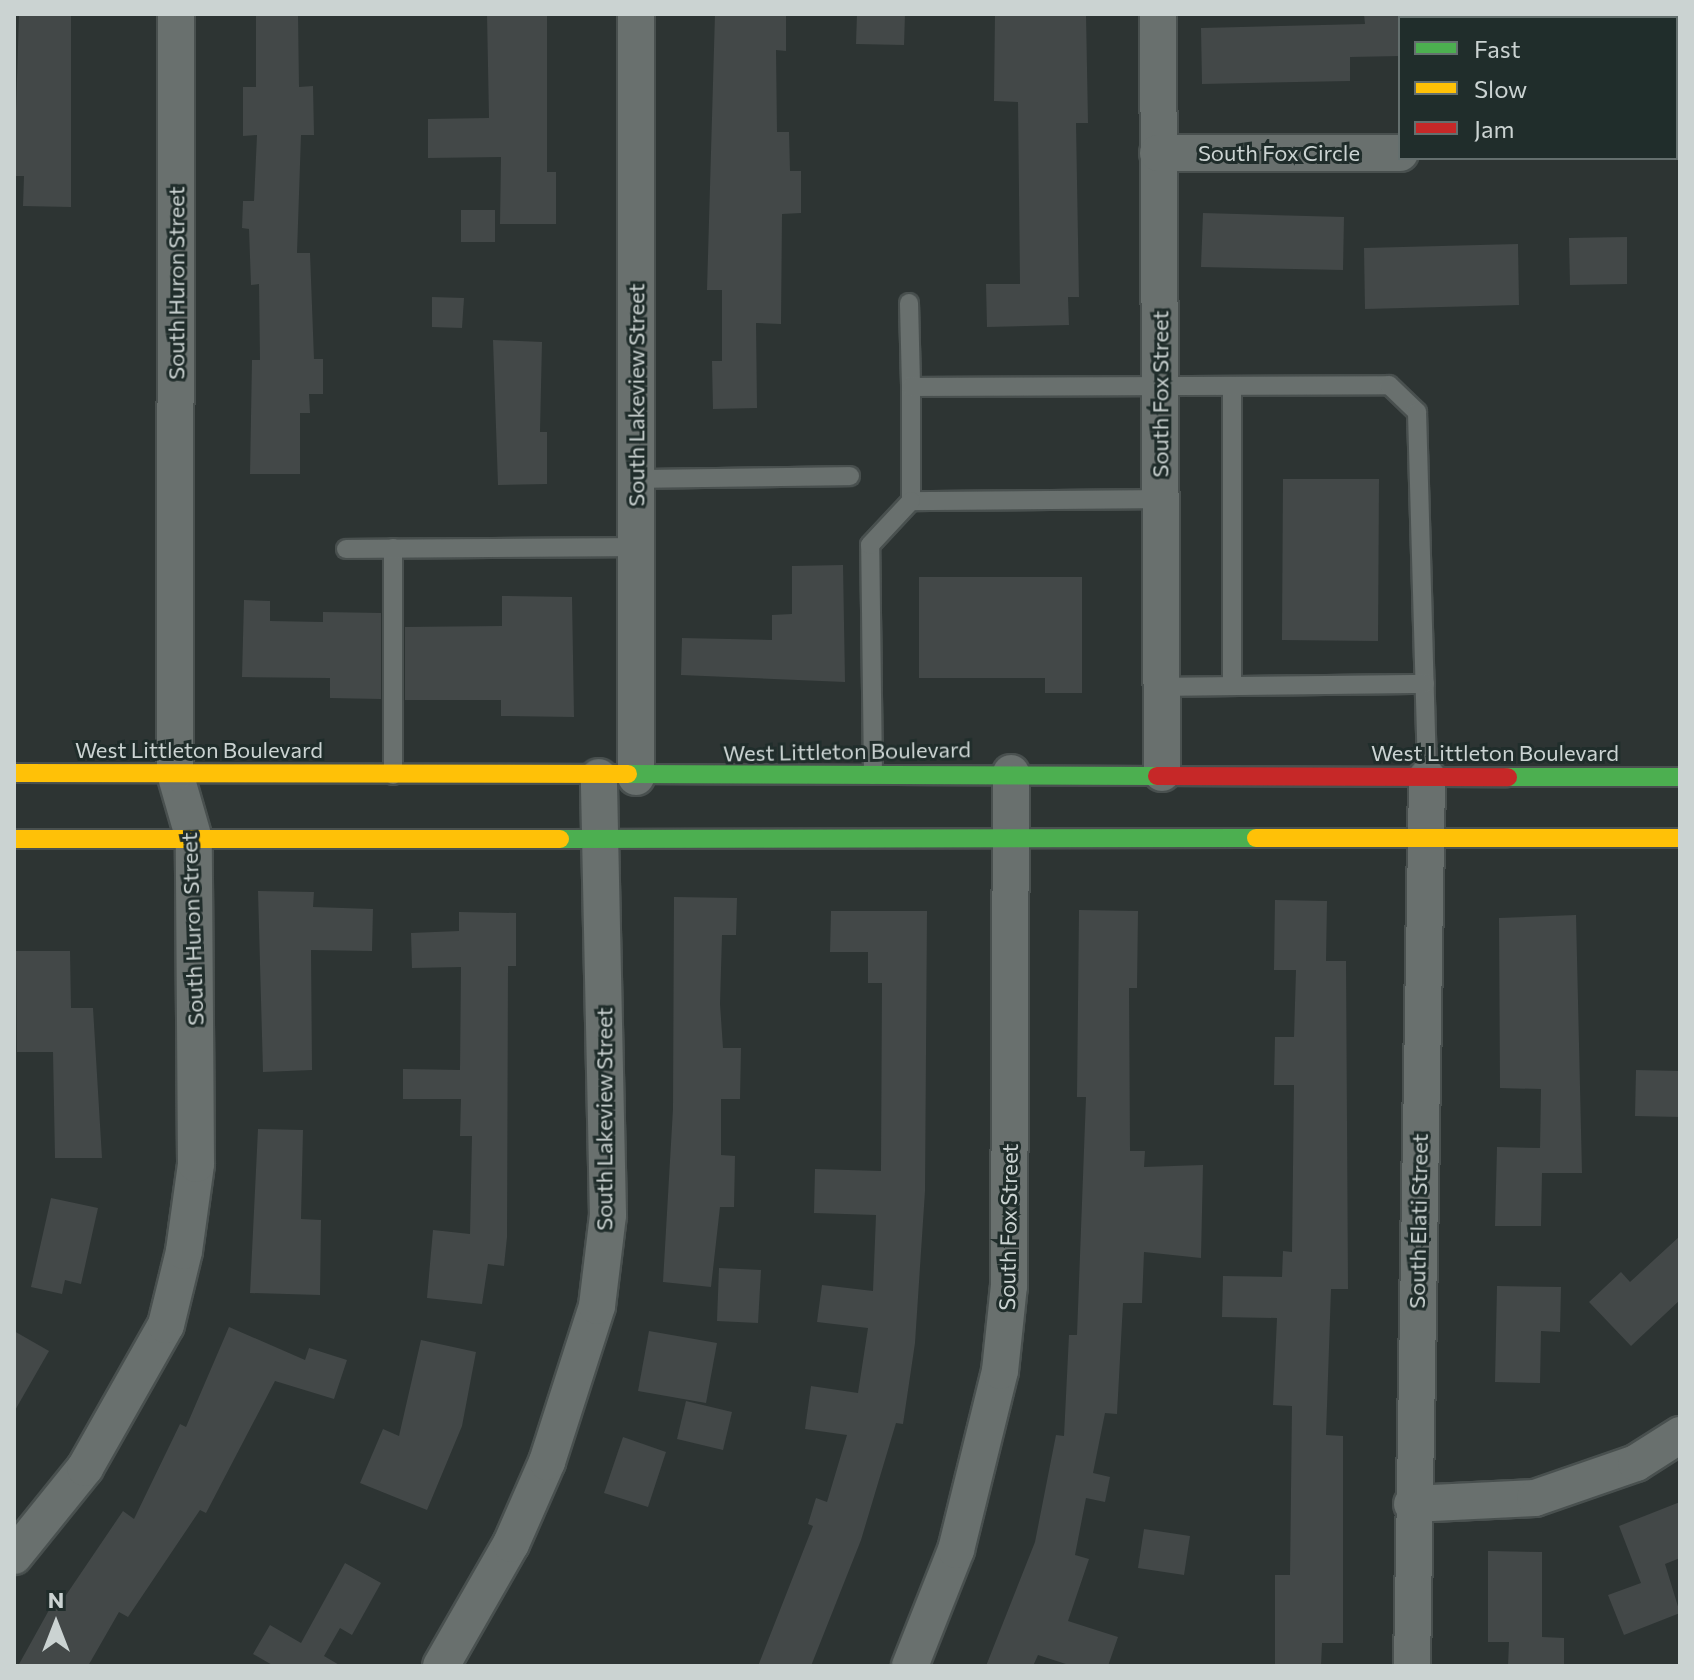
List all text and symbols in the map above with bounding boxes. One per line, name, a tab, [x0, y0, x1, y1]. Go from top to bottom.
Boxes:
legend	[1398, 16, 1678, 160]
text: Fast	[1474, 34, 1521, 63]
text: Slow	[1474, 74, 1527, 103]
text: Jam	[1474, 114, 1514, 143]
street label: South Fox Circle	[1198, 140, 1360, 166]
street label: South Huron Street	[163, 186, 189, 380]
street label: South Lakeview Street	[623, 283, 649, 507]
street label: South Fox Street	[1147, 310, 1173, 478]
street label: West Littleton Boulevard	[723, 736, 971, 766]
street label: West Littleton Boulevard	[75, 737, 323, 763]
street label: West Littleton Boulevard	[1371, 740, 1619, 766]
street label: South Huron Street	[175, 832, 209, 1026]
street label: South Lakeview Street	[591, 1007, 617, 1231]
street label: South Elati Street	[1403, 1133, 1433, 1309]
street label: South Fox Street	[993, 1143, 1023, 1311]
north arrow	[16, 1584, 96, 1664]
text: N	[48, 1586, 64, 1613]

